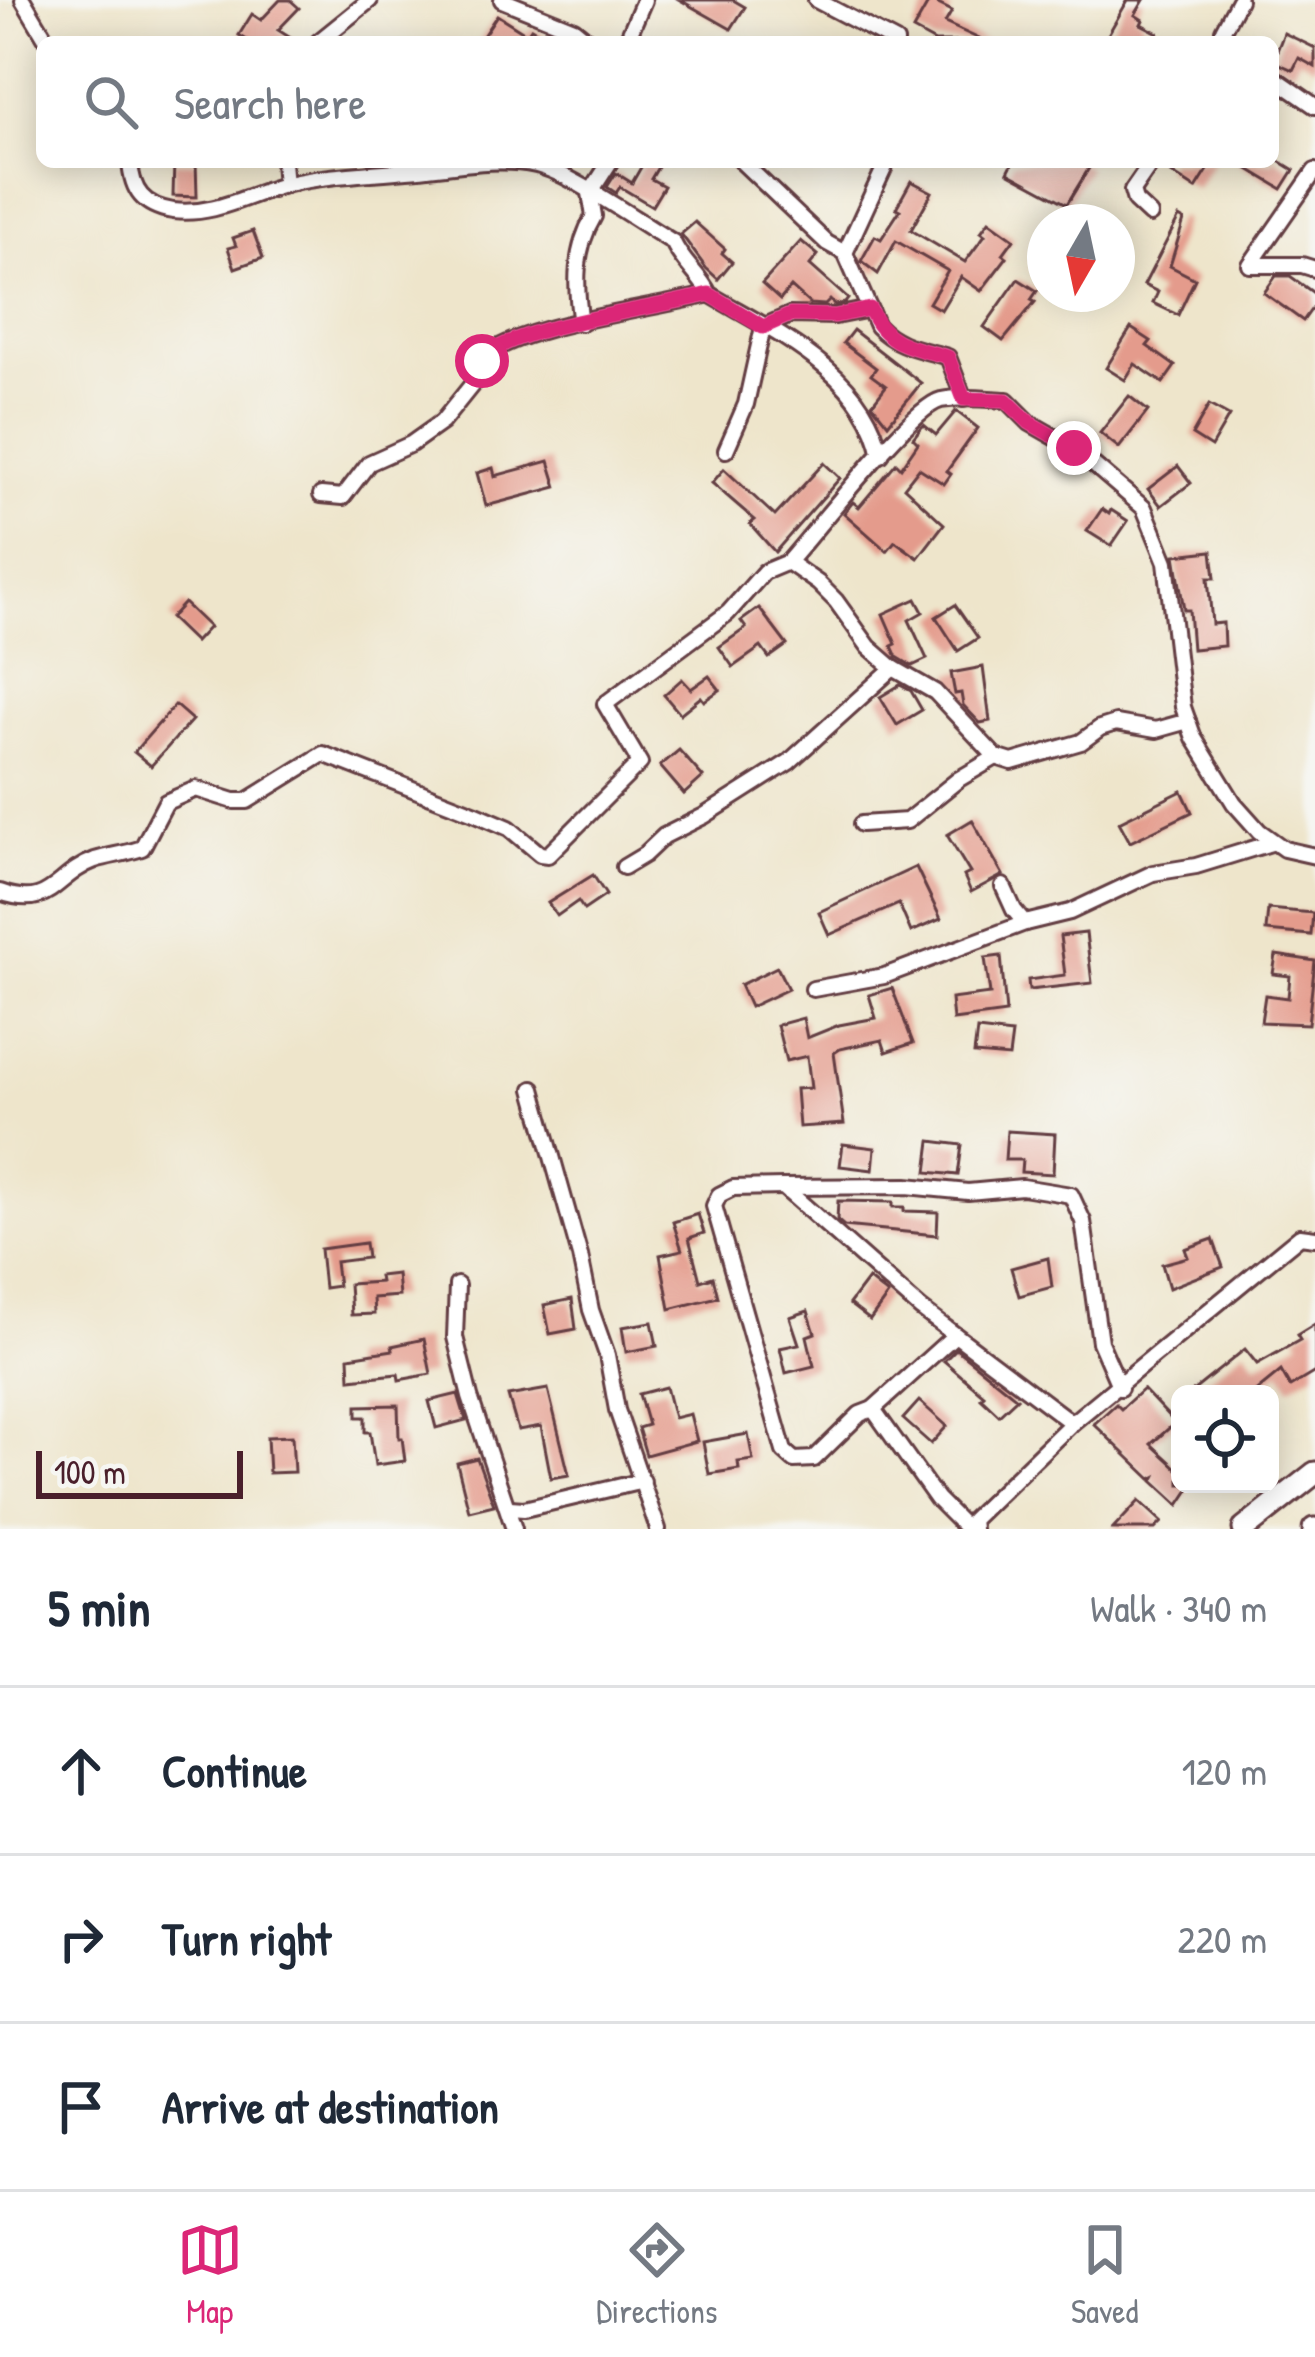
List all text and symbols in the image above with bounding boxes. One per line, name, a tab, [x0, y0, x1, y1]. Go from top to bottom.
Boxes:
search box	[36, 36, 1279, 168]
icon: search	[78, 69, 144, 135]
text: Search here	[174, 72, 366, 133]
north arrow	[1027, 204, 1135, 312]
route start	[455, 334, 509, 388]
route end	[1047, 421, 1101, 475]
map controls	[1171, 1385, 1279, 1493]
button: locate	[1171, 1385, 1279, 1493]
scale bar	[36, 1445, 243, 1498]
text: 100 m	[54, 1450, 126, 1494]
text: 5 min	[48, 1573, 150, 1642]
text: Walk · 340 m	[1090, 1581, 1267, 1634]
icon: ahead	[48, 1738, 114, 1804]
text: Continue	[162, 1740, 307, 1801]
text: 120 m	[1182, 1744, 1267, 1797]
icon: right	[48, 1906, 114, 1972]
text: Turn right	[162, 1908, 331, 1969]
text: 220 m	[1178, 1912, 1267, 1965]
icon: arrive	[48, 2074, 114, 2140]
text: Arrive at destination	[162, 2076, 499, 2137]
tab: Map	[177, 2217, 243, 2333]
tab: Directions	[596, 2217, 718, 2333]
tab: Saved	[1071, 2217, 1138, 2333]

